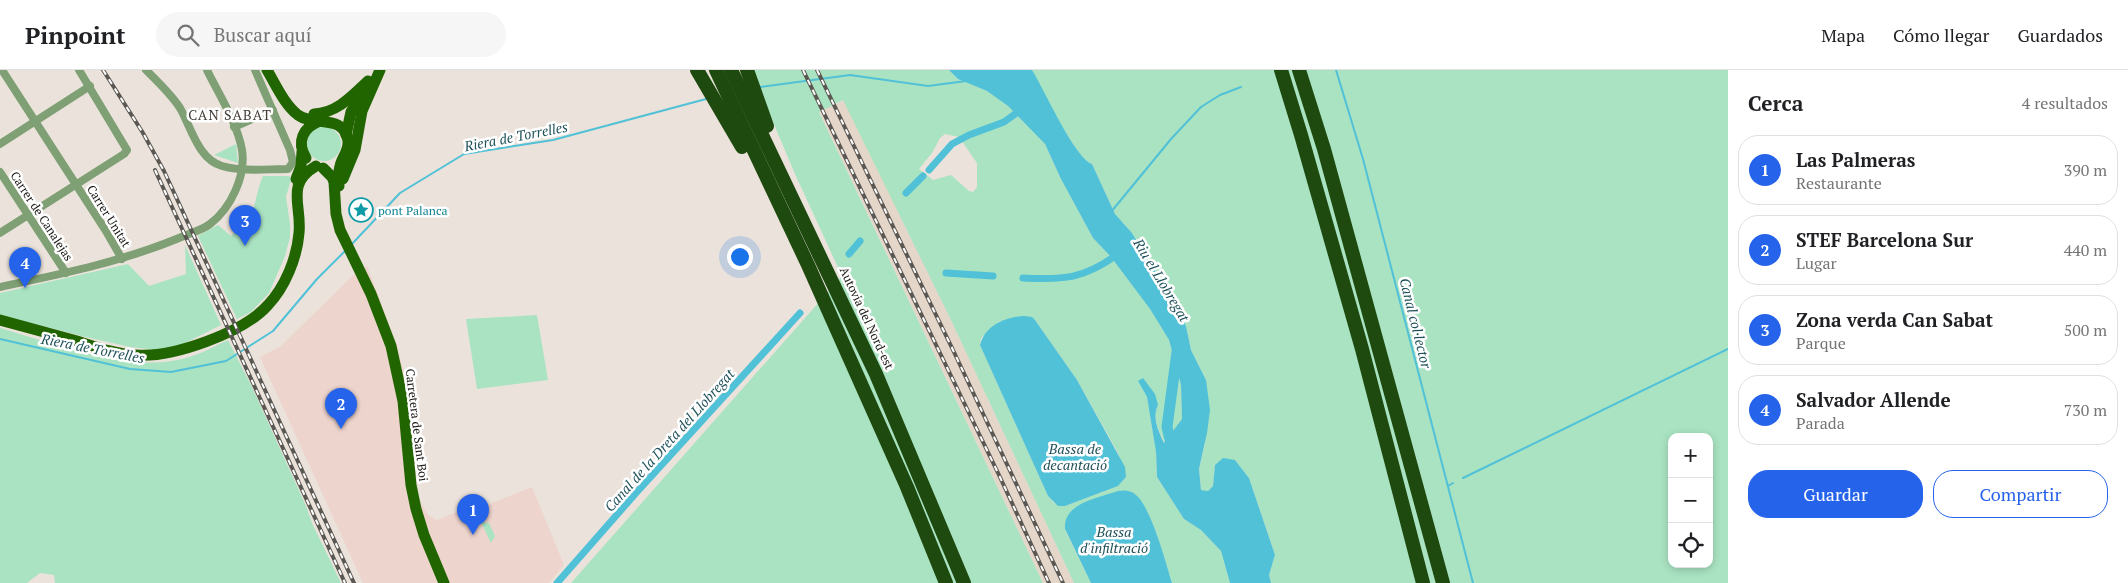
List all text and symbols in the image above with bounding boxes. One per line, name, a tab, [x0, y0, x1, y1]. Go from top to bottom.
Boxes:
search box	[156, 12, 506, 57]
text: Pinpoint	[25, 19, 126, 51]
icon: search	[174, 21, 202, 49]
text: Buscar aquí	[214, 22, 311, 47]
text: Mapa	[1821, 23, 1865, 47]
text: Cómo llegar	[1893, 23, 1989, 47]
text: Guardados	[2017, 23, 2103, 47]
text: Cerca	[1748, 89, 1803, 117]
text: 4 resultados	[2022, 92, 2108, 114]
district label: CAN SABAT	[188, 105, 272, 124]
water label: Riera de Torrelles	[462, 117, 569, 156]
text: Las Palmeras	[1796, 147, 1915, 172]
text: 1	[1760, 159, 1770, 181]
text: 390 m	[2064, 159, 2107, 181]
street label: Carrer de Canalejas	[8, 169, 76, 263]
text: Restaurante	[1796, 172, 1882, 194]
street label: Carrer Unitat	[84, 182, 134, 250]
place icon: pont Palanca	[348, 197, 374, 223]
place label: pont Palanca	[378, 203, 448, 218]
pin: 3	[229, 205, 261, 246]
text: STEF Barcelona Sur	[1796, 227, 1973, 252]
water label: Riu el Llobregat	[1129, 234, 1194, 325]
text: 2	[1760, 239, 1770, 261]
text: 440 m	[2064, 239, 2107, 261]
your location	[727, 244, 753, 270]
pin: 4	[9, 247, 41, 288]
text: Lugar	[1796, 252, 1837, 274]
street label: Autovia del Nord-est	[837, 264, 898, 372]
water label: Canal col·lector	[1396, 276, 1437, 371]
text: Zona verda Can Sabat	[1796, 307, 1993, 332]
text: 3	[1760, 319, 1770, 341]
text: 500 m	[2064, 319, 2107, 341]
water label: Riera de Torrelles	[39, 328, 146, 367]
text: Parque	[1796, 332, 1846, 354]
water label: Canal de la Dreta del Llobregat	[600, 364, 738, 515]
street label: Carretera de Sant Boi	[403, 368, 431, 483]
text: Salvador Allende	[1796, 387, 1951, 412]
pin: 2	[325, 388, 357, 429]
text: 4	[1760, 399, 1770, 421]
text: 730 m	[2064, 399, 2107, 421]
text: Parada	[1796, 412, 1845, 434]
map controls	[1668, 433, 1713, 568]
button: +	[1668, 433, 1713, 478]
water label: Bassa de decantació	[1043, 439, 1107, 474]
button: Guardar	[1748, 470, 1923, 518]
button: Compartir	[1933, 470, 2108, 518]
button: −	[1668, 478, 1713, 523]
pin: 1	[457, 494, 489, 535]
water label: Bassa d'infiltració	[1080, 522, 1148, 557]
button: locate	[1668, 523, 1713, 568]

